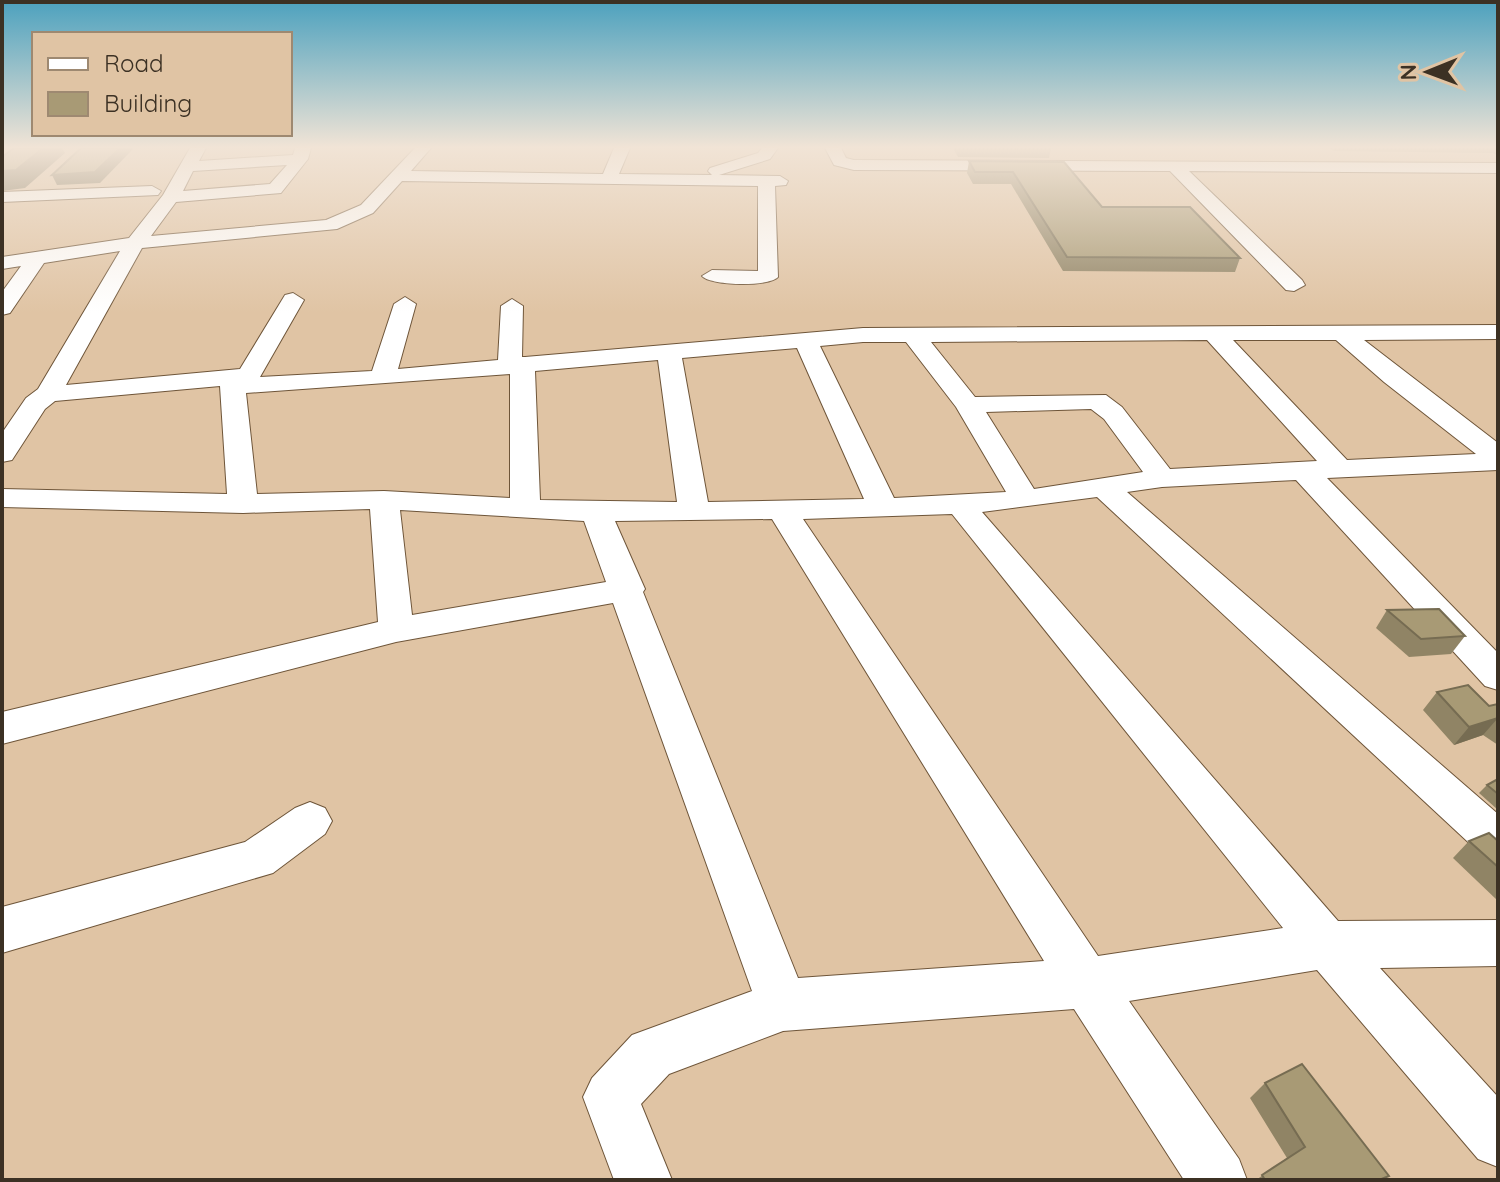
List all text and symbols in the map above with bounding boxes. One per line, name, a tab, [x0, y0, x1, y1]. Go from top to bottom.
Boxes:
legend	[32, 32, 292, 136]
north arrow	[1388, 32, 1468, 112]
text: Road	[104, 48, 164, 78]
text: N	[1394, 64, 1422, 81]
text: Building	[104, 88, 192, 118]

